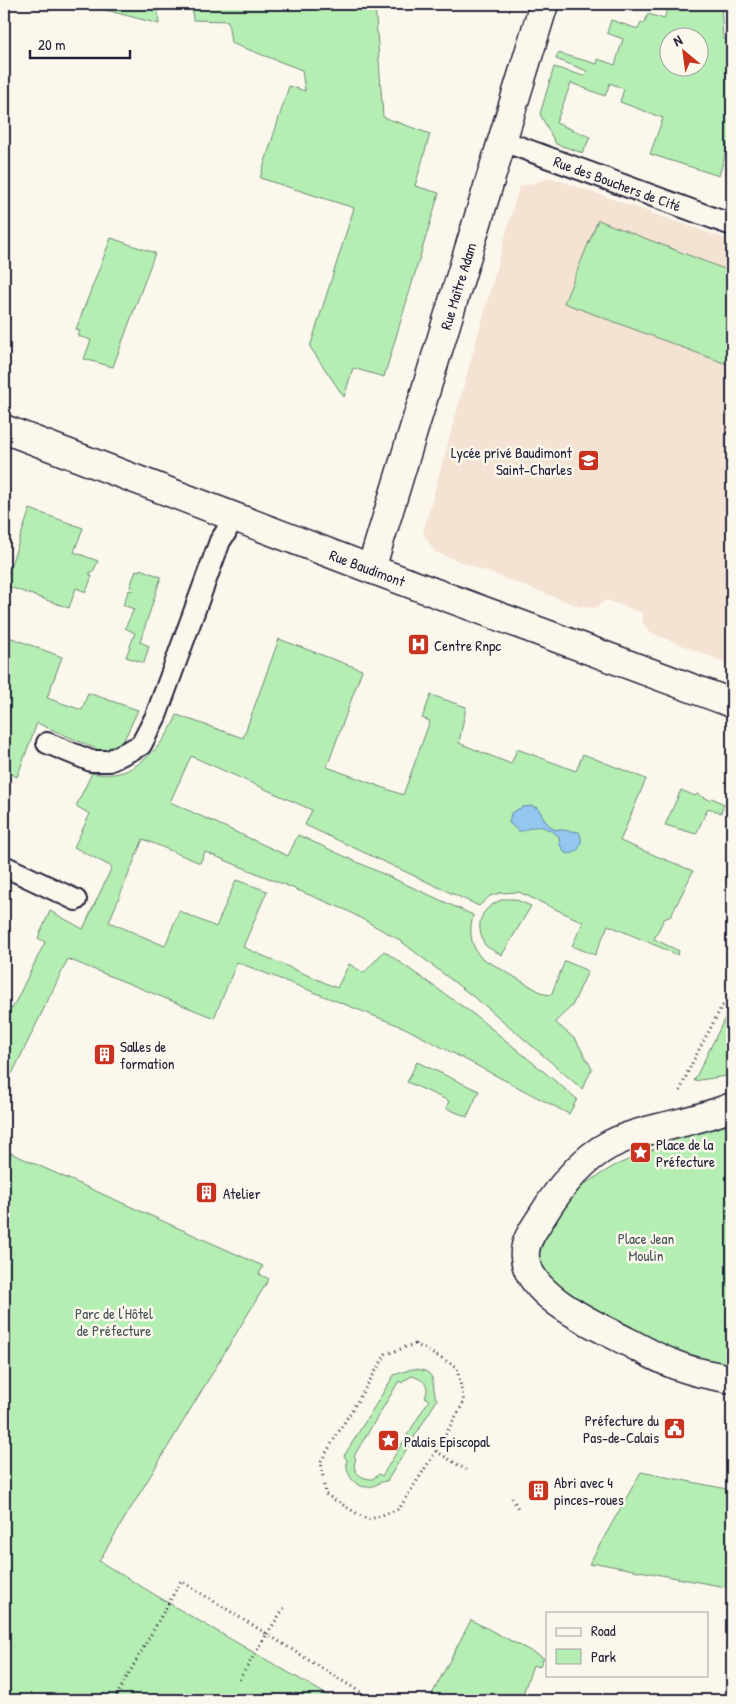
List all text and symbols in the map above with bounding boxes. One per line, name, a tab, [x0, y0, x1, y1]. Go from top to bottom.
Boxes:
scale bar	[30, 28, 130, 60]
north arrow	[658, 28, 708, 78]
text: N	[670, 30, 686, 50]
text: 20 m	[38, 34, 65, 55]
street label: Rue des Bouchers de Cité	[551, 150, 684, 216]
street label: Rue Maître Adam	[434, 240, 481, 332]
place label: Lycée privé Baudimont Saint-Charles	[451, 442, 573, 480]
school or university icon: Lycée privé Baudimont Saint-Charles	[576, 449, 600, 473]
street label: Rue Baudimont	[327, 544, 409, 592]
hospital icon: Centre Rnpc	[406, 633, 430, 657]
place label: Centre Rnpc	[434, 635, 501, 656]
place label: Salles de formation	[120, 1036, 175, 1074]
building icon: Salles de formation	[92, 1043, 116, 1067]
place label: Place de la Préfecture	[656, 1134, 715, 1172]
place icon: Place de la Préfecture	[628, 1141, 652, 1165]
building icon: Atelier	[195, 1181, 219, 1205]
place label: Atelier	[223, 1183, 261, 1204]
park label: Place Jean Moulin	[618, 1228, 674, 1266]
park label: Parc de l'Hôtel de Préfecture	[75, 1303, 153, 1341]
place label: Préfecture du Pas-de-Calais	[583, 1410, 659, 1448]
public building icon: Préfecture du Pas-de-Calais	[663, 1417, 687, 1441]
place icon: Palais Episcopal	[376, 1429, 400, 1453]
place label: Palais Episcopal	[404, 1431, 490, 1452]
place label: Abri avec 4 pinces-roues	[554, 1472, 624, 1510]
building icon: Abri avec 4 pinces-roues	[526, 1479, 550, 1503]
legend	[546, 1612, 708, 1676]
text: Road	[591, 1620, 616, 1641]
text: Park	[591, 1646, 616, 1667]

